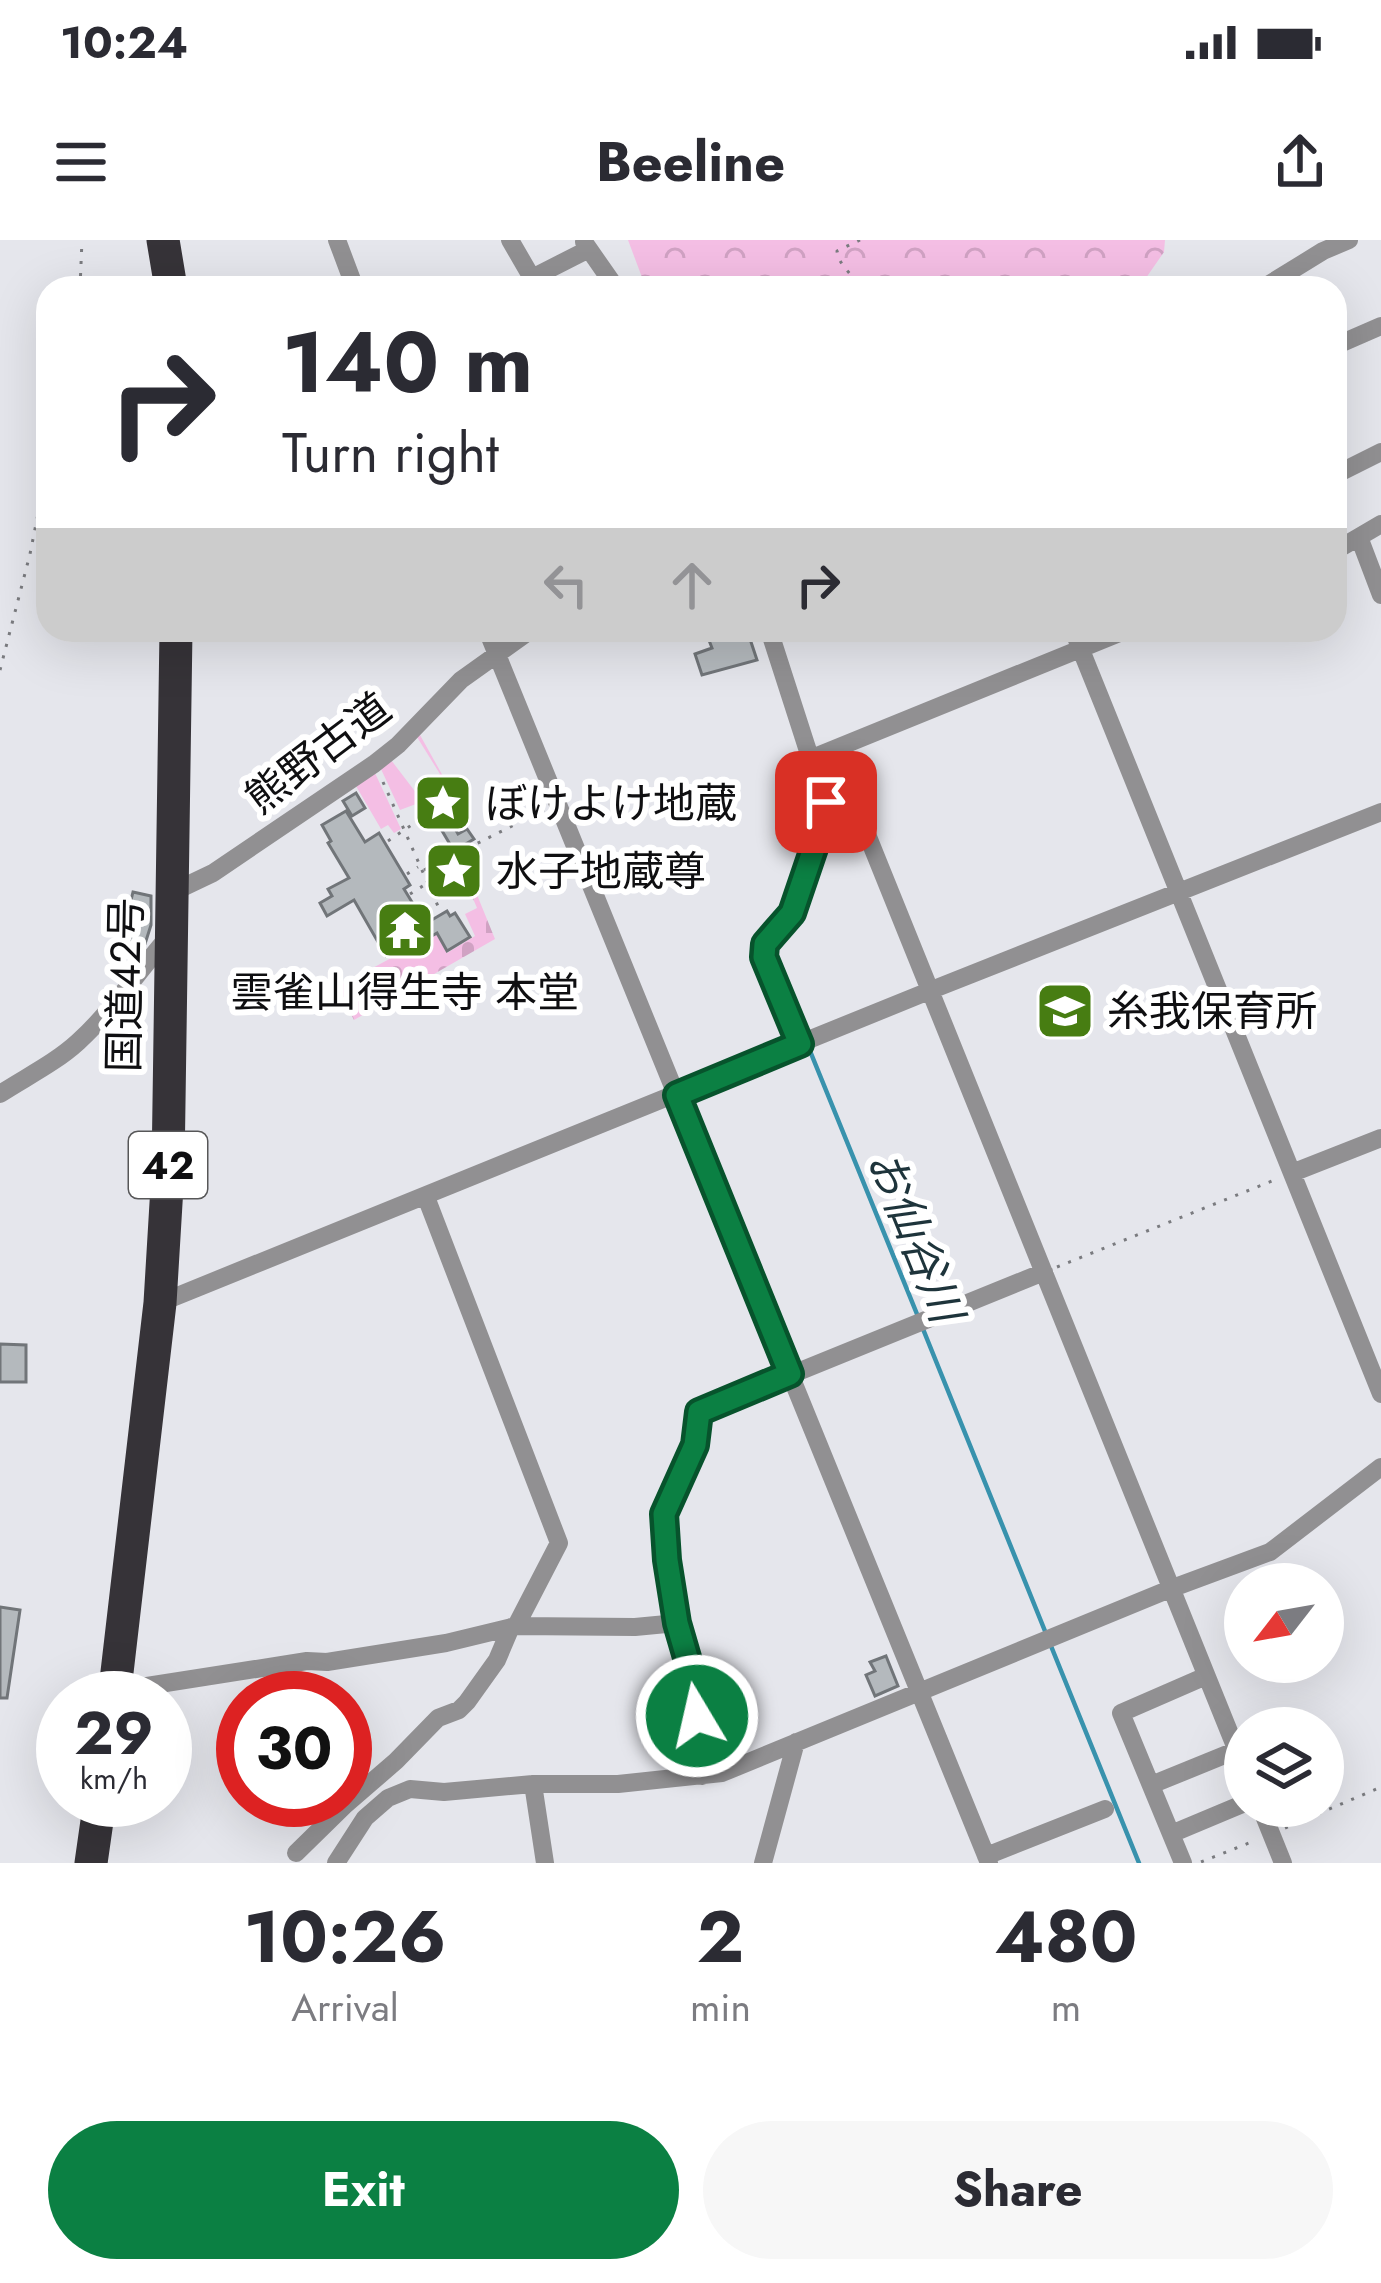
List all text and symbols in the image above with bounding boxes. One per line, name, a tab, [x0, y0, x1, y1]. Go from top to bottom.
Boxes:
text: 10:24	[60, 10, 188, 75]
text: Beeline	[596, 123, 785, 201]
icon: menu	[48, 129, 114, 195]
icon: share	[1267, 129, 1333, 195]
text: 140 m	[282, 302, 533, 424]
icon: right	[84, 324, 240, 480]
text: Turn right	[282, 414, 499, 492]
icon: left	[533, 552, 599, 618]
icon: ahead	[659, 552, 725, 618]
icon: right	[785, 552, 851, 618]
street label: 熊野古道	[233, 678, 403, 828]
pin	[775, 751, 877, 853]
icon: arrive	[793, 769, 859, 835]
place icon: ぼけよけ地蔵	[412, 772, 474, 834]
place label: ぼけよけ地蔵	[485, 773, 737, 834]
place icon: 水子地蔵尊	[423, 840, 485, 902]
place label: 水子地蔵尊	[496, 841, 706, 902]
street label: 国道42号	[93, 897, 157, 1073]
temple icon: 雲雀山得生寺 本堂	[374, 899, 436, 961]
place label: 雲雀山得生寺 本堂	[231, 962, 579, 1023]
school or university icon: 糸我保育所	[1034, 980, 1096, 1042]
place label: 糸我保育所	[1107, 981, 1317, 1042]
road number: 42	[129, 1132, 207, 1198]
water label: お仙谷川	[851, 1140, 980, 1335]
north arrow	[1224, 1563, 1344, 1683]
map controls	[1224, 1563, 1344, 1827]
position arrow	[634, 1653, 760, 1779]
speed limit sign: 30	[216, 1671, 372, 1827]
text: 29	[74, 1690, 154, 1777]
button: layers	[1224, 1707, 1344, 1827]
text: km/h	[80, 1757, 148, 1800]
text: 10:26	[243, 1885, 446, 1989]
text: 2	[697, 1885, 744, 1989]
text: 480	[994, 1885, 1137, 1989]
text: Arrival	[291, 1979, 399, 2036]
text: min	[690, 1979, 751, 2036]
text: m	[1051, 1979, 1081, 2036]
button: Exit	[48, 2121, 679, 2259]
button: Share	[703, 2121, 1333, 2259]

